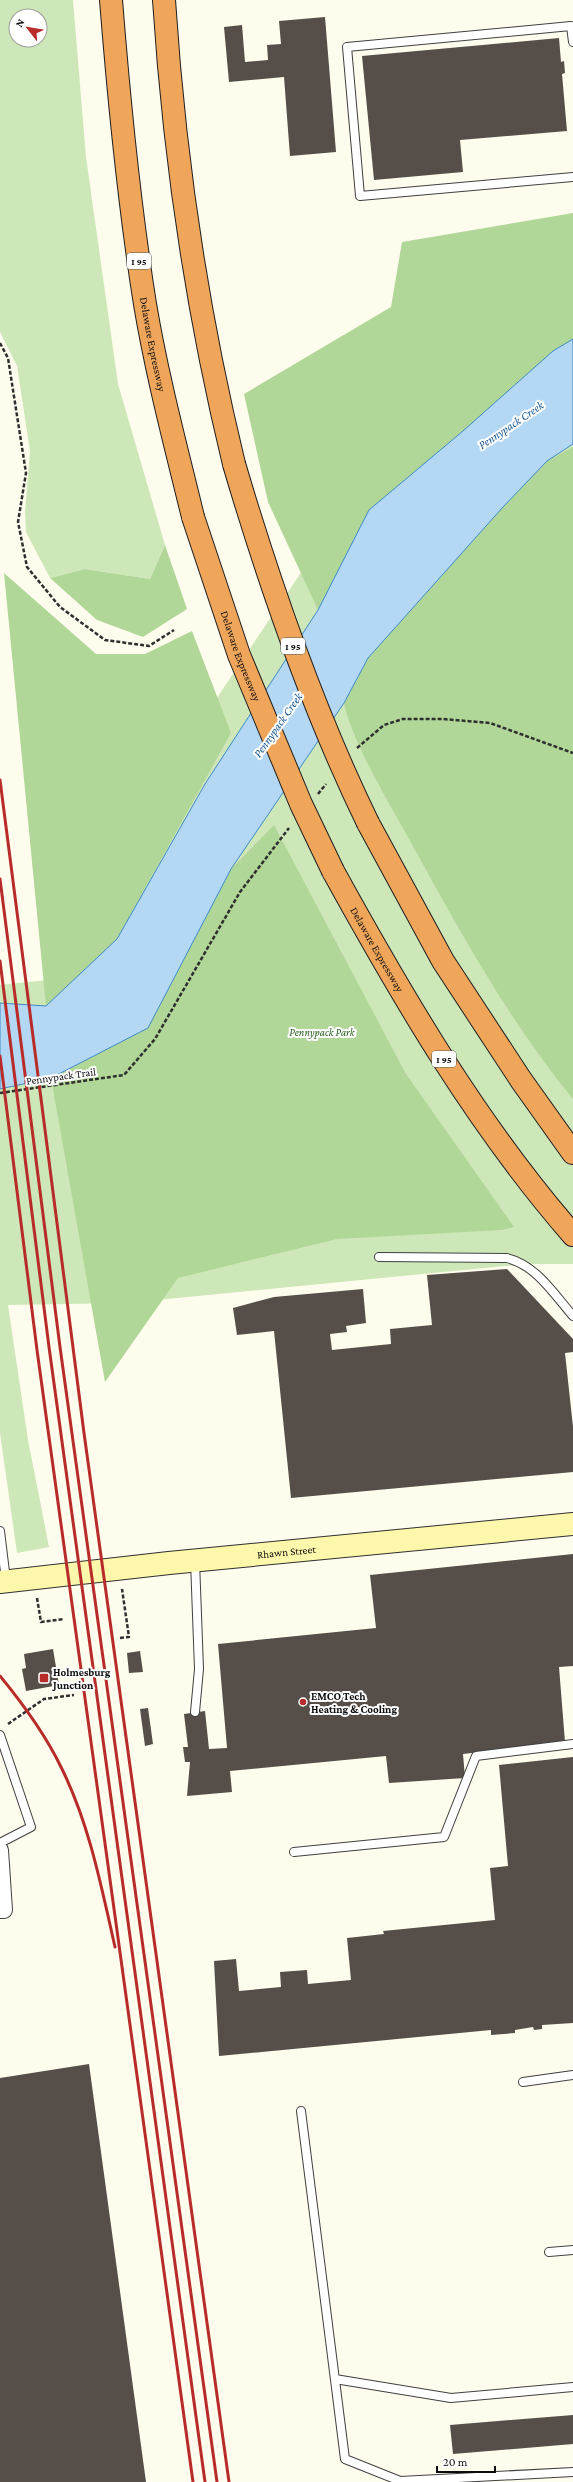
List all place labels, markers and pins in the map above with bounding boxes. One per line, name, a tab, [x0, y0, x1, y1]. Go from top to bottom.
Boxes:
place label: Holmesburg Junction	[52, 1666, 111, 1691]
marker: Holmesburg Junction	[38, 1672, 50, 1684]
place label: EMCO Tech Heating & Cooling	[311, 1690, 397, 1715]
marker: EMCO Tech Heating & Cooling	[298, 1697, 308, 1707]

